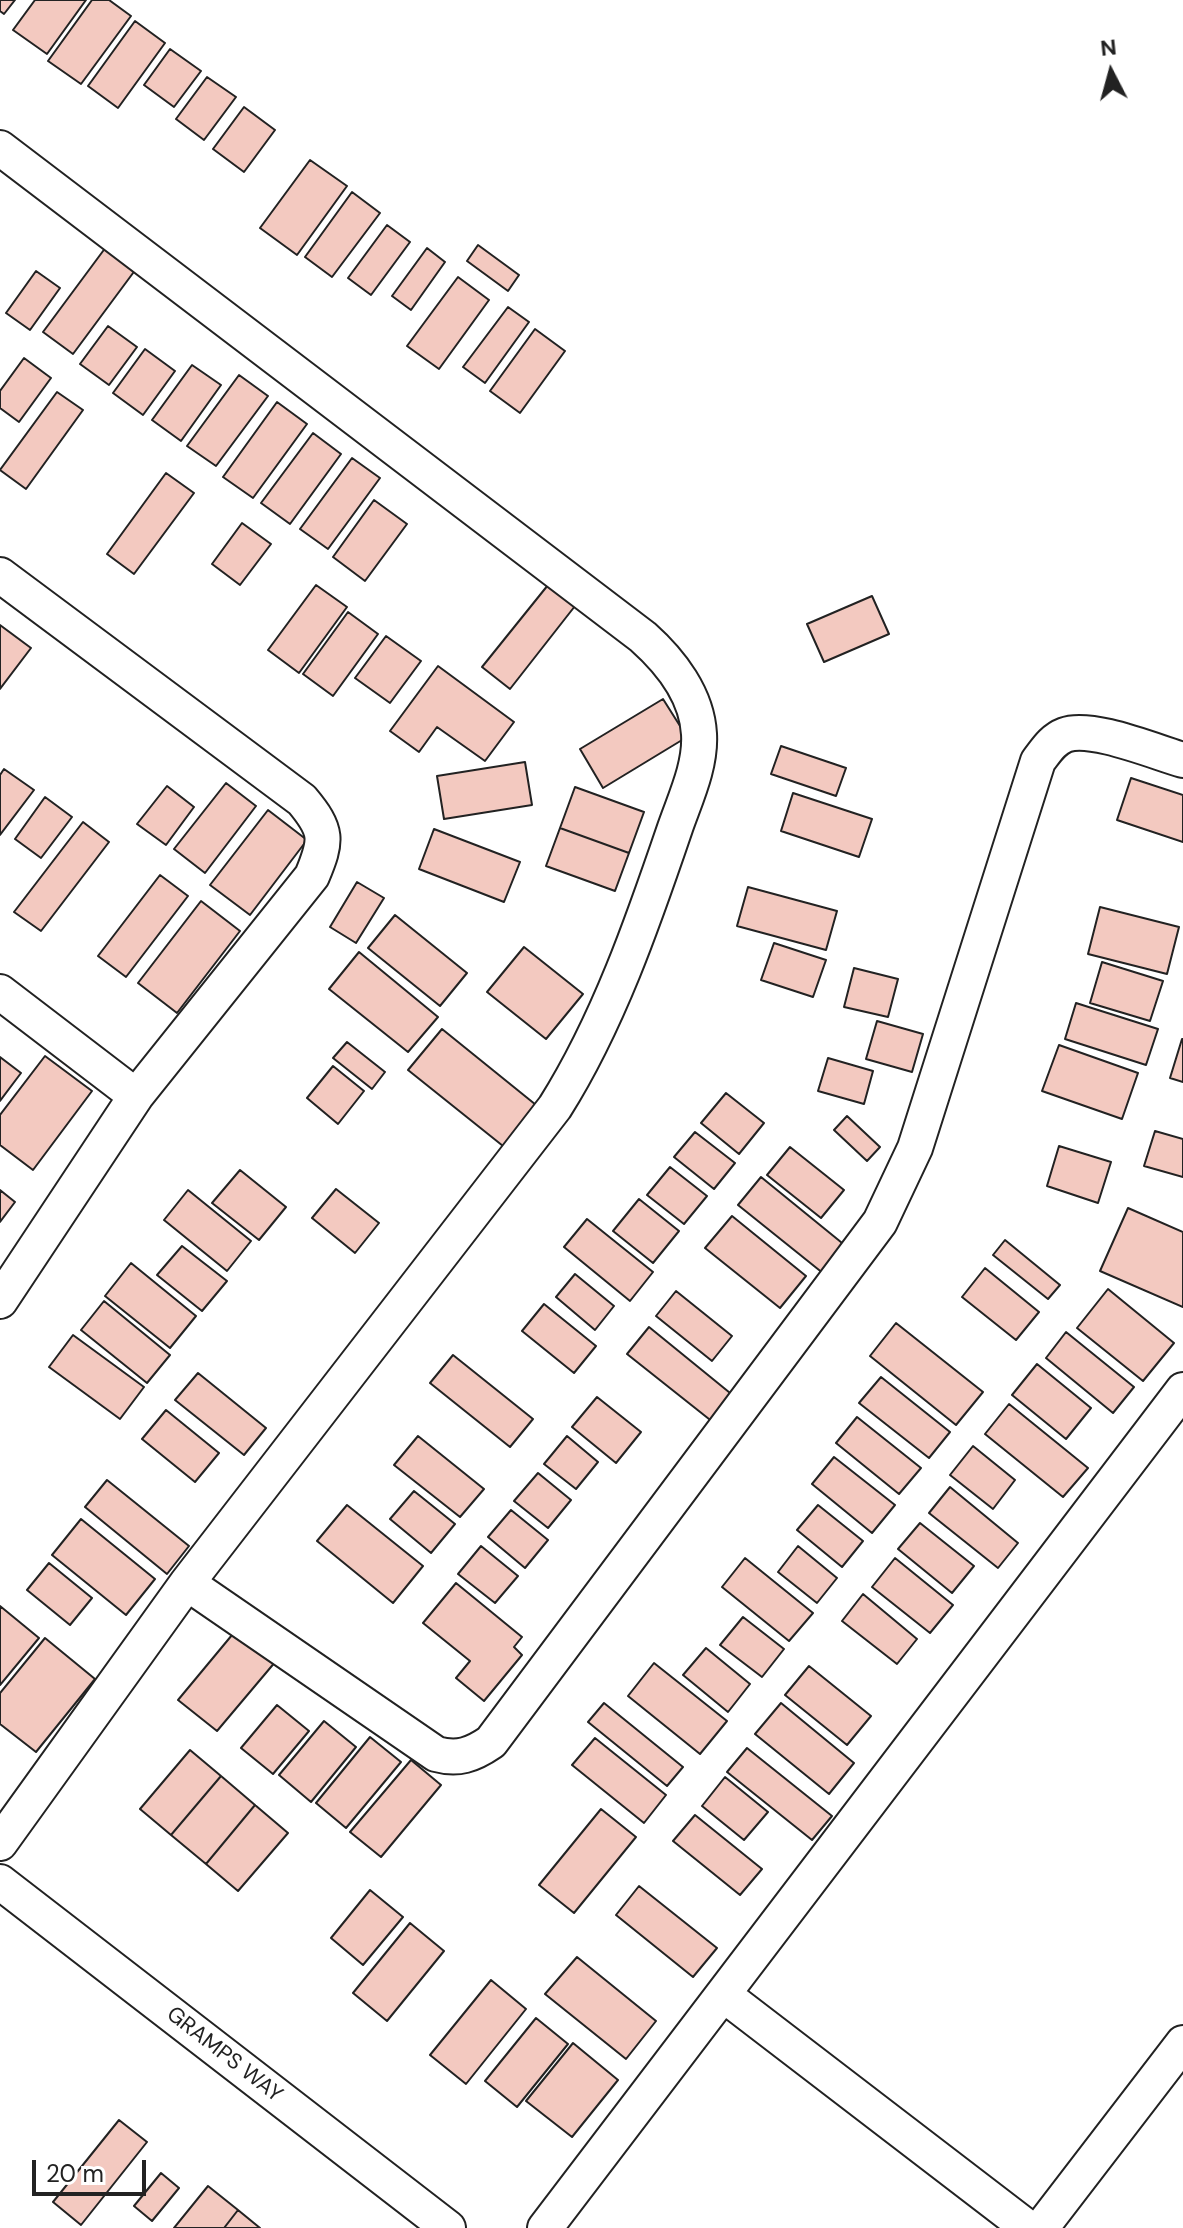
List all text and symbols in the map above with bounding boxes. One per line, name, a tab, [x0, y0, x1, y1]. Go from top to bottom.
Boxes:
north arrow	[1071, 32, 1151, 112]
text: N	[1099, 32, 1118, 63]
street label: GRAMPS WAY	[161, 2002, 287, 2108]
scale bar	[36, 2144, 150, 2194]
text: 20 m	[46, 2158, 104, 2189]

